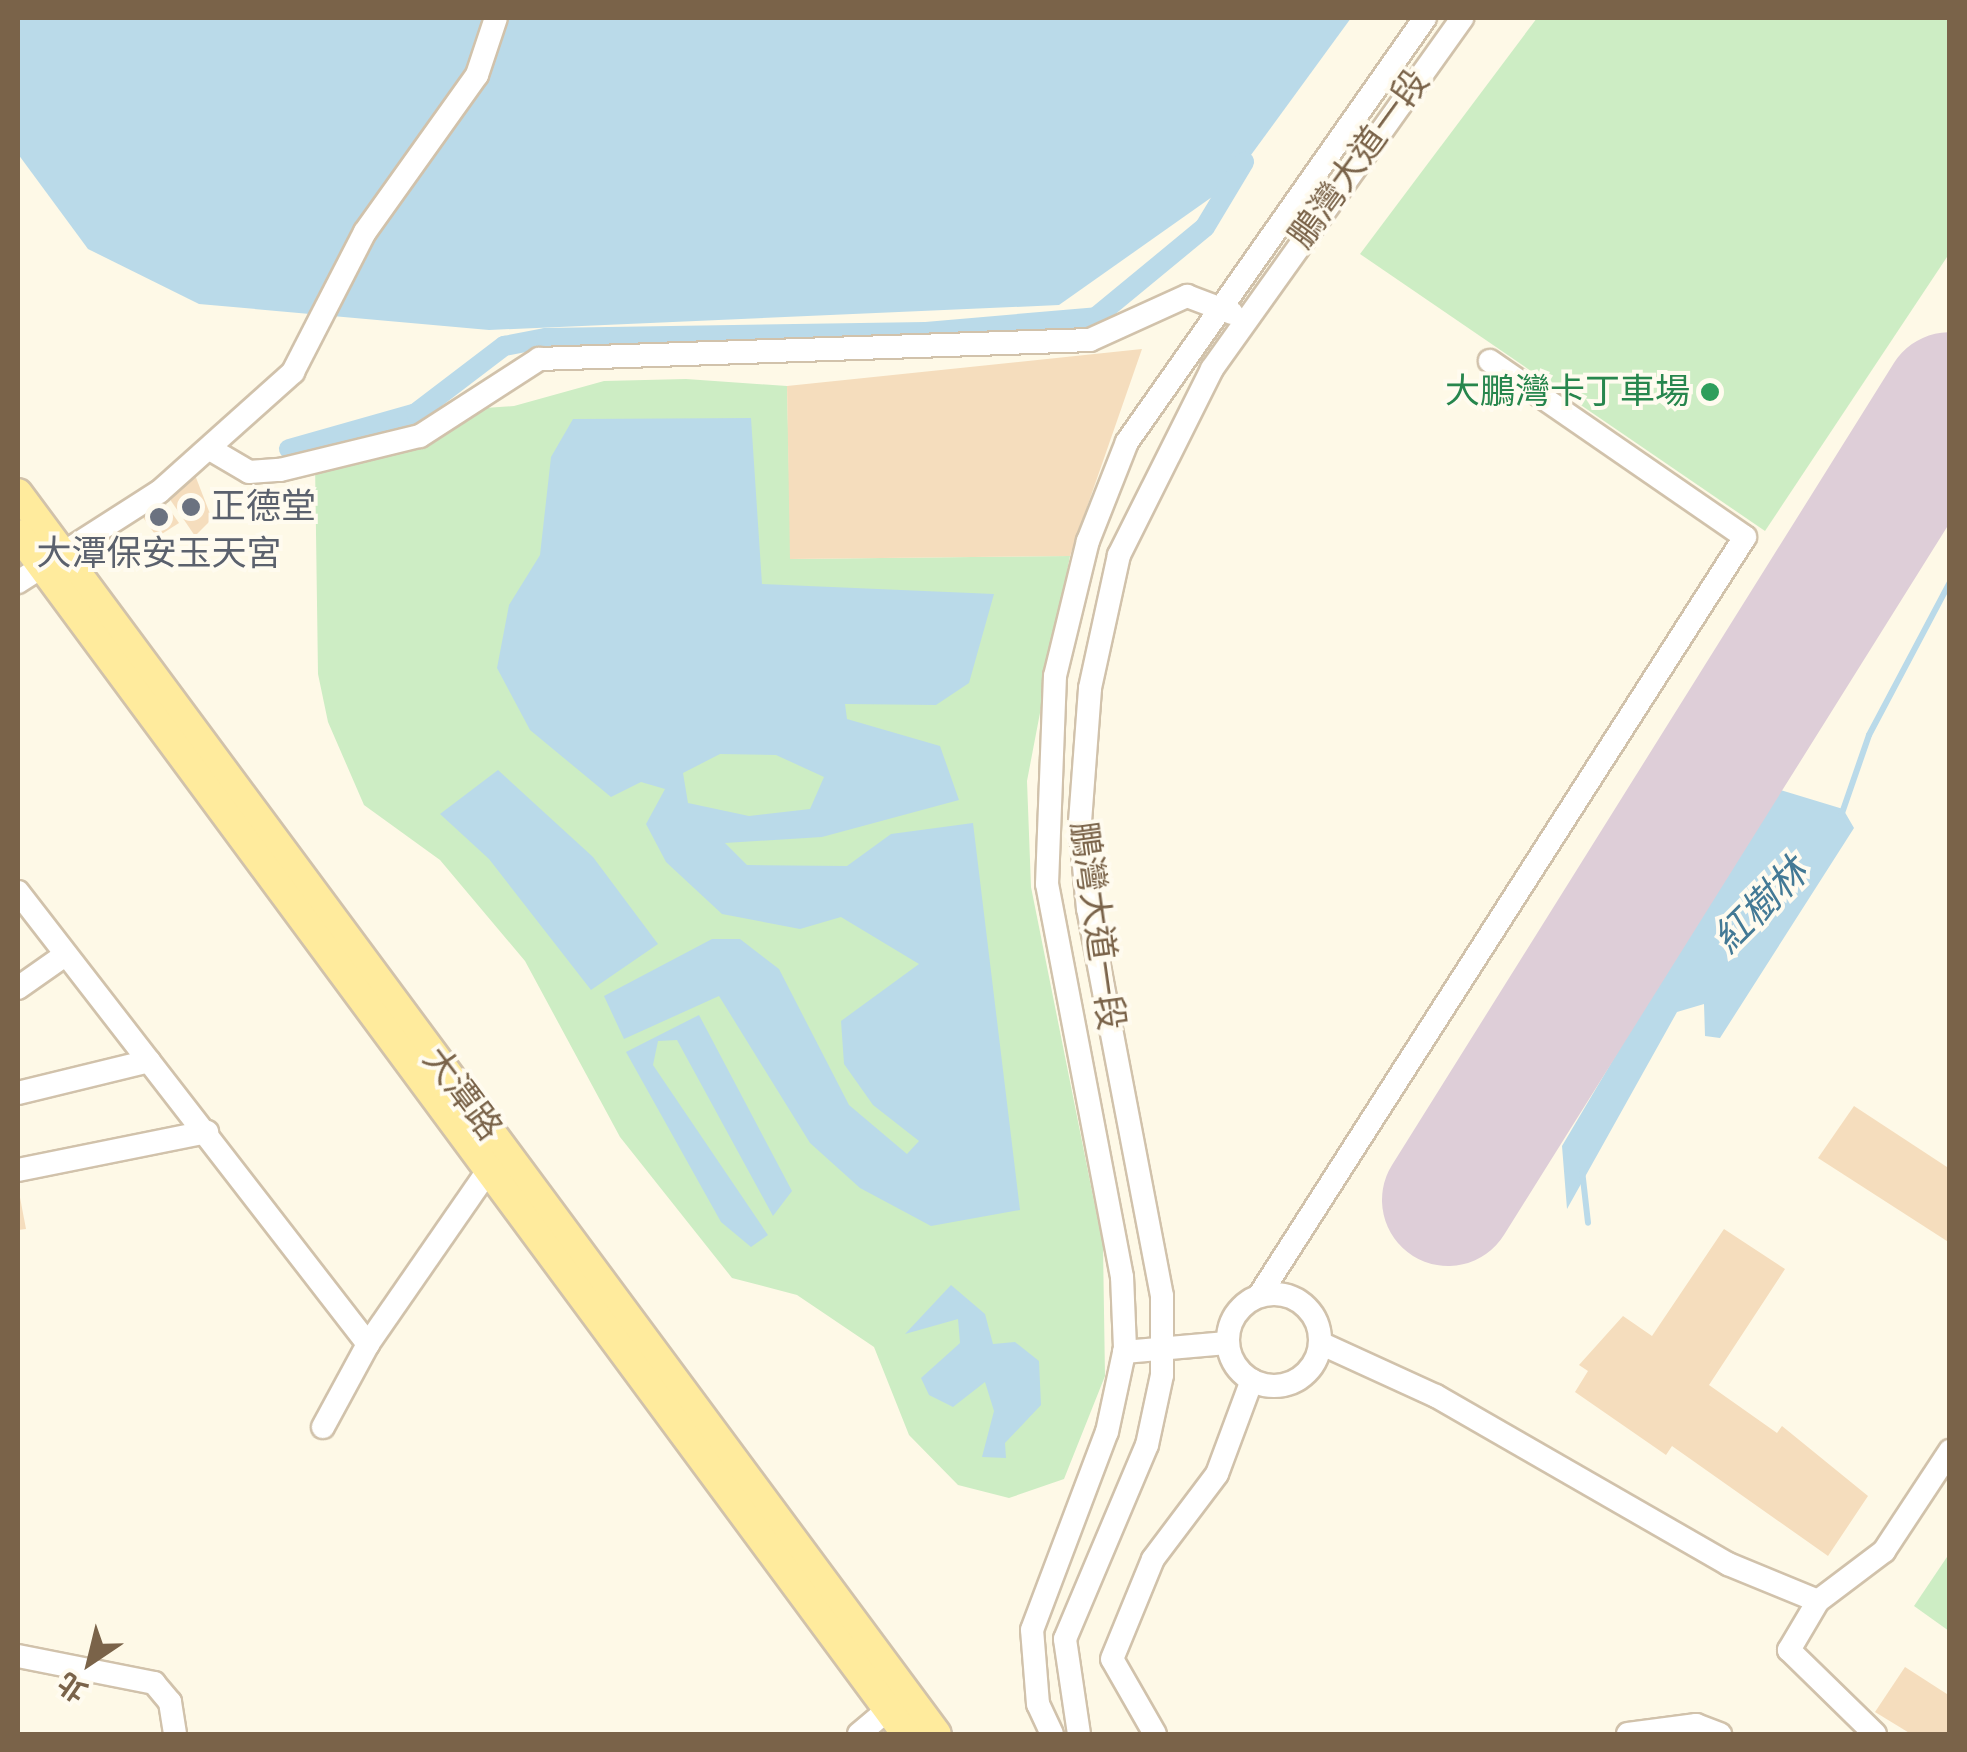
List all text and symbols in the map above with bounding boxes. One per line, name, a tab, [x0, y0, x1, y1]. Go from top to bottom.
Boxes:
street label: 鵬灣大道一段	[1280, 62, 1438, 256]
place label: 大鵬灣卡丁車場	[1445, 371, 1690, 413]
marker: 大鵬灣卡丁車場	[1699, 381, 1721, 403]
place label: 正德堂	[211, 486, 316, 528]
marker: 正德堂	[180, 496, 202, 518]
marker: 大潭保安玉天宮	[148, 506, 170, 528]
place label: 大潭保安玉天宮	[37, 533, 281, 575]
street label: 鵬灣大道一段	[1062, 819, 1132, 1033]
water label: 紅樹林	[1705, 850, 1817, 962]
street label: 大潭路	[414, 1039, 510, 1149]
north arrow	[40, 1612, 140, 1712]
text: 北	[52, 1665, 93, 1709]

